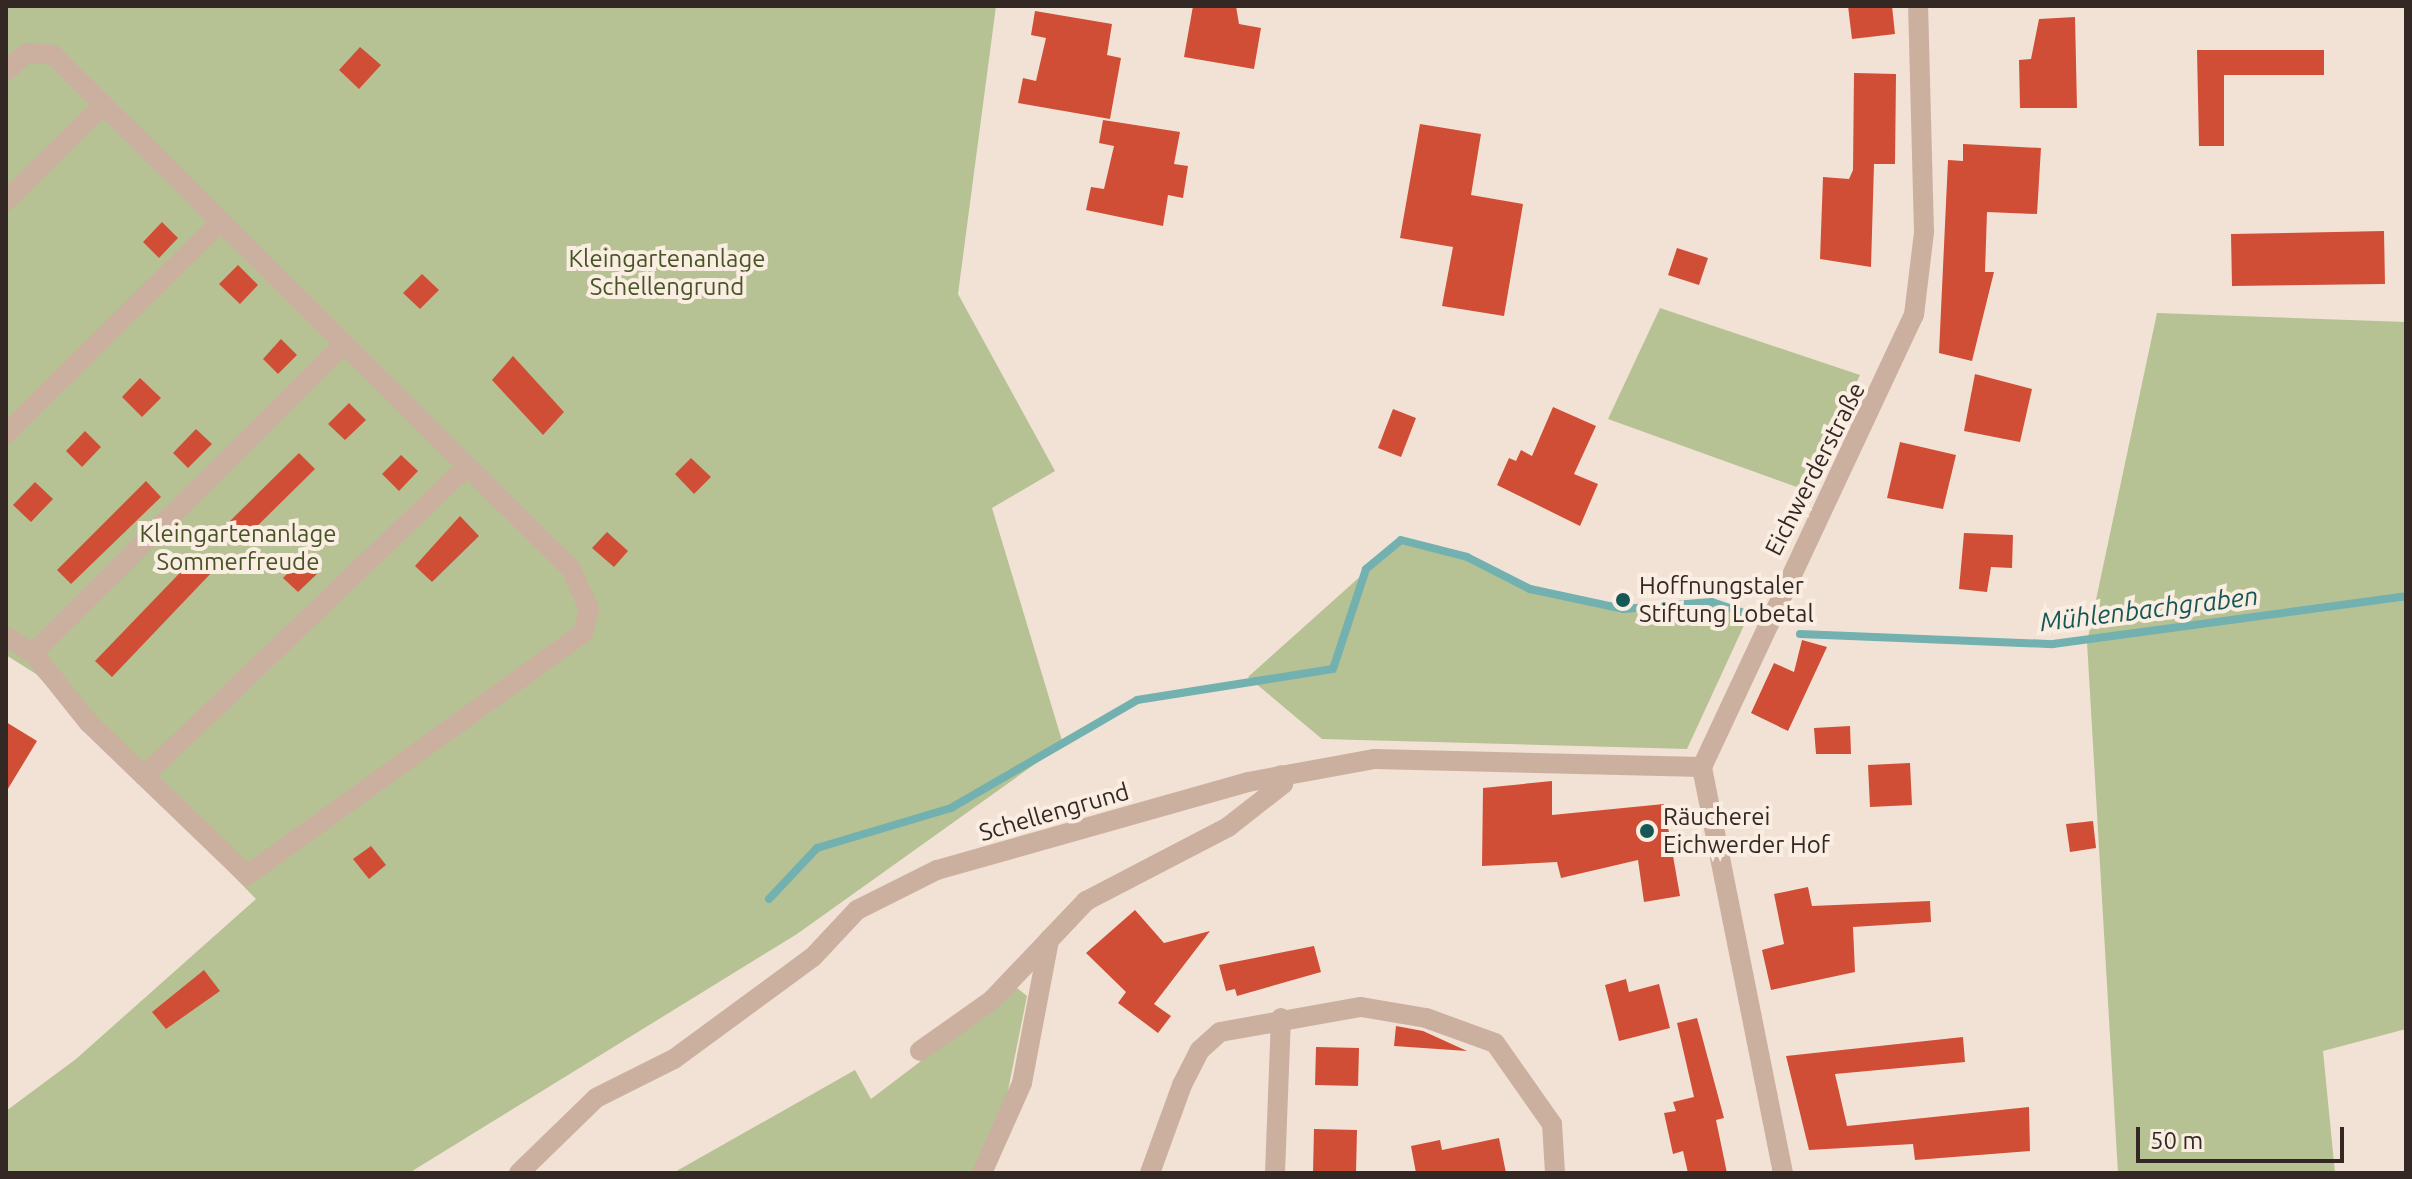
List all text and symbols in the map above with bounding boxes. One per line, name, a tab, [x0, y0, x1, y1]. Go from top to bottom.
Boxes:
park label: Kleingartenanlage Schellengrund	[568, 245, 766, 301]
street label: Eichwerderstraße	[1759, 378, 1871, 560]
park label: Kleingartenanlage Sommerfreude	[139, 520, 337, 576]
place label: Hoffnungstaler Stiftung Lobetal	[1639, 572, 1814, 628]
water label: Mühlenbachgraben	[2038, 580, 2260, 638]
marker: Hoffnungstaler Stiftung Lobetal	[1614, 591, 1632, 609]
street label: Schellengrund	[976, 777, 1132, 847]
place label: Räucherei Eichwerder Hof	[1663, 803, 1830, 859]
marker: Räucherei Eichwerder Hof	[1638, 822, 1656, 840]
scale bar	[2140, 1111, 2348, 1161]
text: 50 m	[2150, 1127, 2203, 1154]

